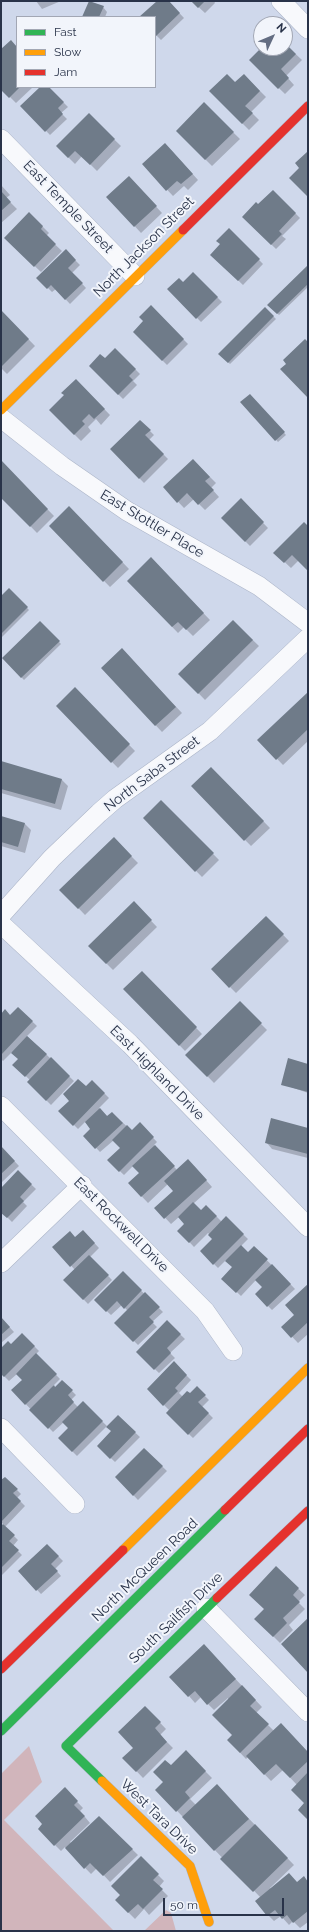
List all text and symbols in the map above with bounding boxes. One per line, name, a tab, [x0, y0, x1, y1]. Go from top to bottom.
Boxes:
legend	[16, 16, 156, 88]
north arrow	[253, 16, 293, 56]
text: N	[274, 20, 289, 36]
text: Fast	[54, 25, 77, 39]
text: Slow	[54, 45, 81, 59]
text: Jam	[54, 65, 77, 79]
street label: East Temple Street	[19, 157, 117, 257]
street label: North Jackson Street	[90, 193, 198, 301]
street label: East Stottler Place	[97, 486, 207, 562]
street label: North Saba Street	[101, 733, 203, 815]
street label: East Highland Drive	[106, 1022, 208, 1124]
street label: East Rockwell Drive	[70, 1174, 172, 1276]
street label: North McQueen Road	[89, 1515, 201, 1625]
street label: South Sailfish Drive	[126, 1569, 226, 1667]
street label: West Tara Drive	[117, 1776, 201, 1858]
scale bar	[165, 1890, 286, 1916]
text: 50 m	[170, 1898, 198, 1912]

